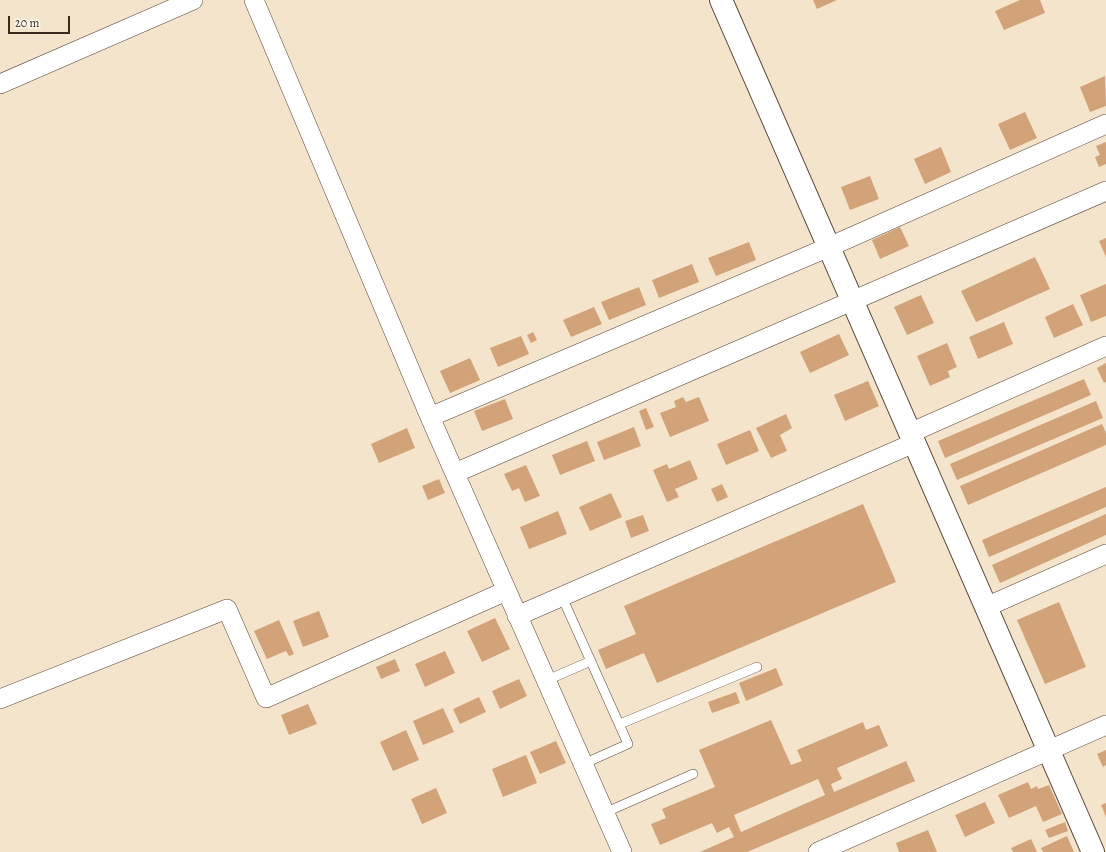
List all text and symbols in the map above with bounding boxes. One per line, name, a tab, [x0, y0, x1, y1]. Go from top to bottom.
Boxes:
scale bar	[10, 8, 72, 34]
text: 20 m	[15, 15, 39, 31]

